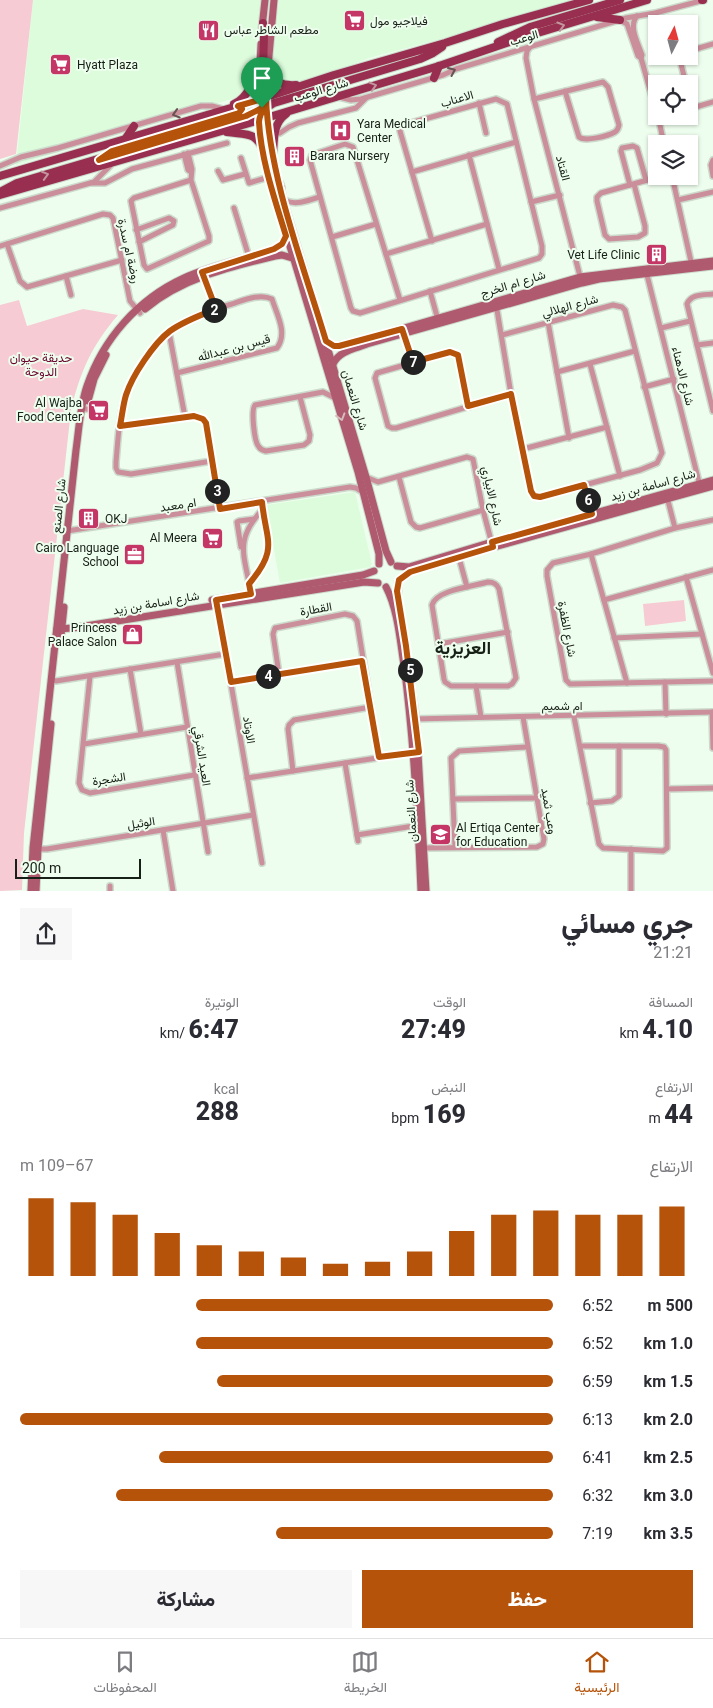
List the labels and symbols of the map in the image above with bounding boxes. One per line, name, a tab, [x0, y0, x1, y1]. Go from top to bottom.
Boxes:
supermarket icon: فيلاجيو مول	[342, 9, 366, 33]
place label: فيلاجيو مول	[370, 14, 428, 29]
north arrow	[648, 15, 698, 65]
restaurant icon: مطعم الشاطر عباس	[196, 18, 220, 42]
one-way arrow	[556, 21, 564, 31]
place label: مطعم الشاطر عباس	[224, 23, 319, 38]
street label: الوعب	[508, 27, 540, 50]
supermarket icon: Hyatt Plaza	[49, 53, 73, 77]
pin	[241, 57, 283, 108]
place label: Hyatt Plaza	[77, 58, 138, 72]
one-way arrow	[447, 67, 456, 77]
street label: شارع الوعب	[292, 75, 350, 107]
one-way arrow	[368, 82, 376, 92]
street label: الاعناب	[439, 88, 475, 110]
one-way arrow	[173, 108, 181, 118]
place label: Yara Medical Center	[357, 117, 426, 145]
hospital icon: Yara Medical Center	[329, 119, 353, 143]
building icon: Barara Nursery	[282, 144, 306, 168]
place label: Barara Nursery	[310, 149, 390, 163]
street label: القتاد	[553, 154, 573, 182]
one-way arrow	[41, 171, 49, 181]
street label: روضة ام سدرة	[114, 217, 143, 285]
building icon: Vet Life Clinic	[644, 243, 668, 267]
place label: Vet Life Clinic	[567, 248, 640, 262]
street label: شارع ام الخرج	[479, 267, 548, 302]
street label: شارع الهلالي	[540, 292, 601, 323]
pin: 2	[202, 298, 226, 322]
street label: قيس بن عبدالله	[196, 332, 272, 365]
street label: شارع الدهناء	[667, 345, 697, 407]
pin: 7	[400, 350, 426, 374]
park label: حديقة حيوان الدوحة	[10, 351, 72, 380]
street label: شارع النعمان	[337, 368, 371, 432]
place label: Al Wajba Food Center	[17, 396, 82, 424]
supermarket icon: Al Wajba Food Center	[86, 398, 110, 422]
one-way arrow	[335, 413, 345, 421]
street label: شارع الابياري	[476, 465, 505, 528]
street label: شارع اسامة بن زيد	[609, 466, 698, 506]
street label: شارع الصنع	[49, 478, 71, 534]
pin: 3	[204, 478, 230, 504]
pin: 6	[576, 488, 600, 512]
street label: ام معبد	[159, 495, 197, 516]
building icon: OKJ	[77, 507, 101, 531]
place label: OKJ	[105, 512, 127, 526]
supermarket icon: Al Meera	[201, 526, 225, 550]
place label: Al Meera	[150, 531, 197, 545]
place label: Cairo Language School	[35, 541, 119, 569]
office icon: Cairo Language School	[123, 543, 147, 567]
street label: شارع اسامة بن زيد	[112, 589, 201, 619]
street label: القطارة	[299, 599, 333, 620]
street label: شارع الظفرة	[553, 600, 579, 659]
place label: Princess Palace Salon	[48, 621, 117, 649]
shop icon: Princess Palace Salon	[121, 623, 145, 647]
district label: العزيزية	[435, 637, 491, 659]
pin: 5	[398, 658, 422, 682]
pin: 4	[256, 664, 280, 688]
street label: ام شميم	[541, 699, 583, 714]
street label: الاوتاد	[239, 715, 258, 745]
street label: العيد الشرقي	[187, 725, 214, 787]
street label: الشجرة	[91, 769, 127, 790]
street label: شارع النعمان	[402, 779, 422, 843]
street label: وعب ثميد	[537, 787, 560, 835]
street label: الوثيل	[126, 814, 156, 833]
place label: Al Ertiqa Center for Education	[456, 821, 539, 849]
school or university icon: Al Ertiqa Center for Education	[428, 823, 452, 847]
scale bar	[15, 856, 141, 879]

